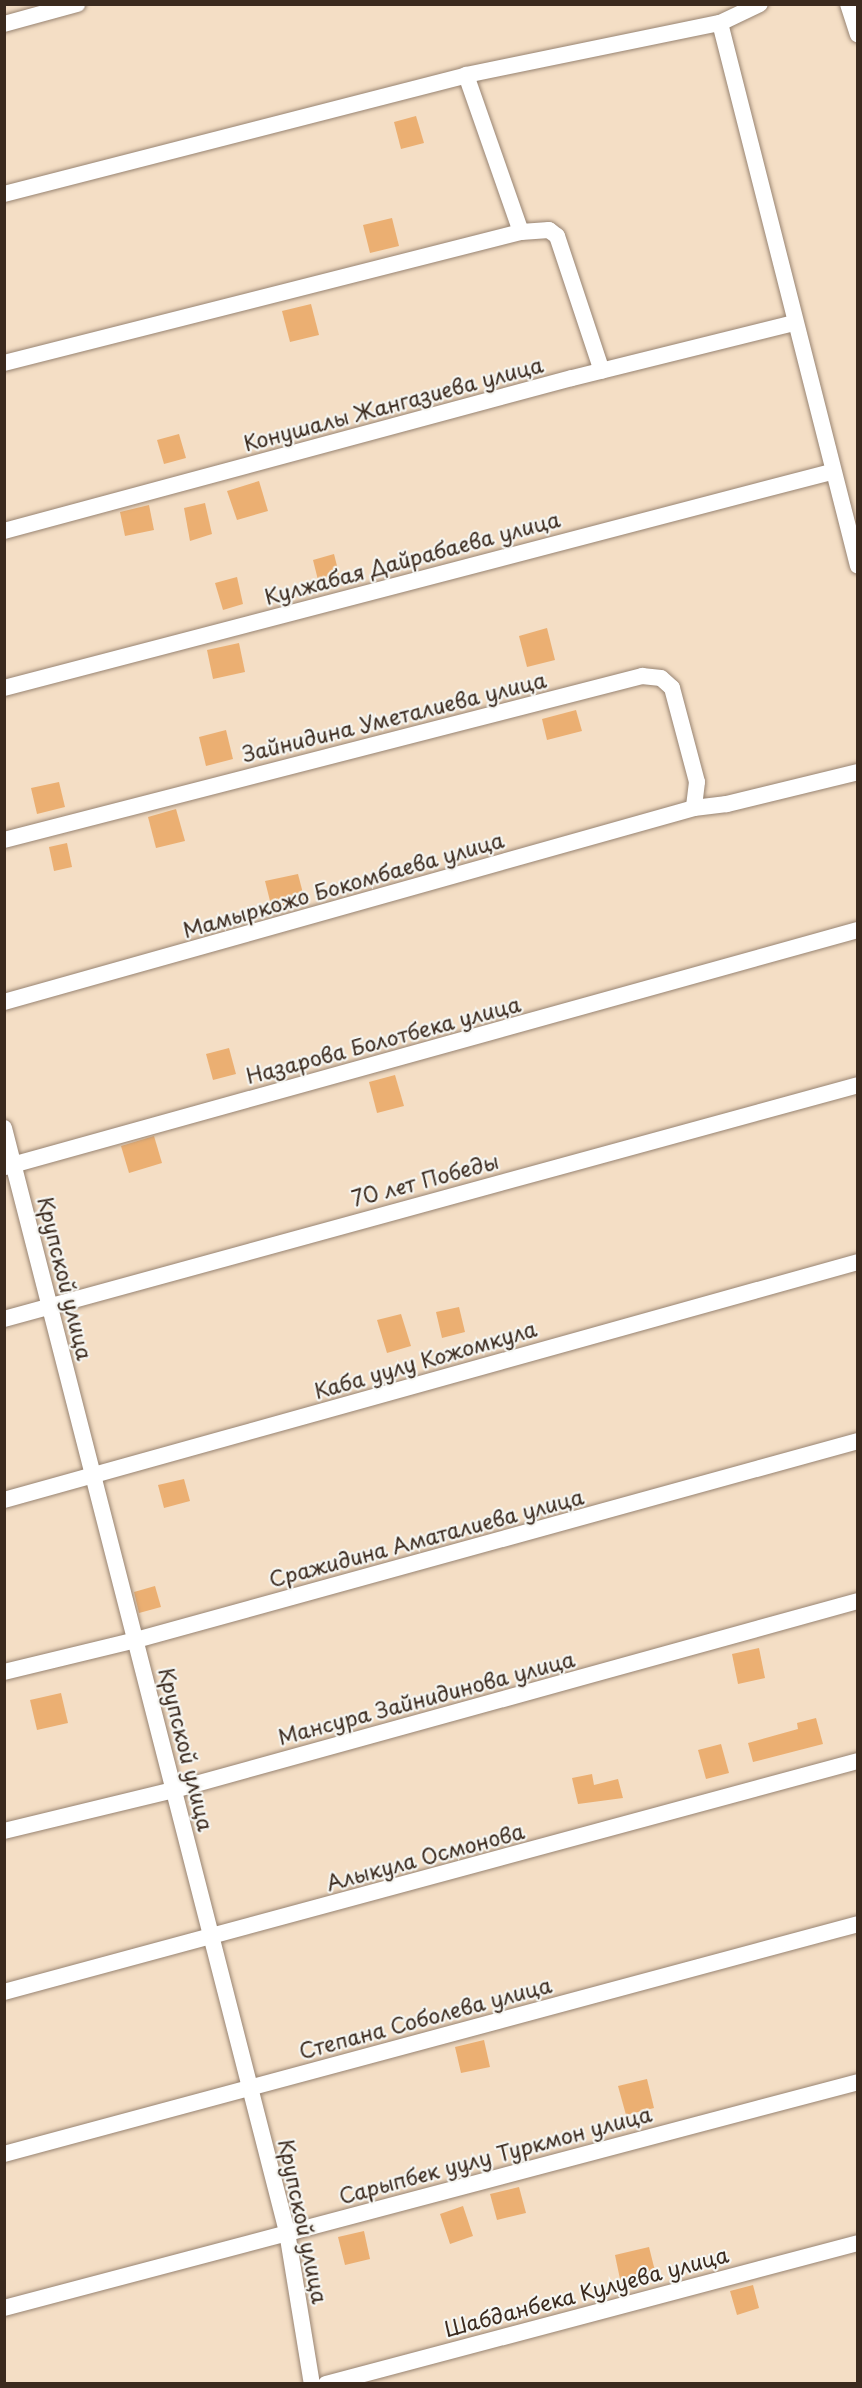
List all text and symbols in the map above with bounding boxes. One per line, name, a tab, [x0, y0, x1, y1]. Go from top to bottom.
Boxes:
street label: Конушалы Жангазиева улица	[239, 351, 547, 455]
street label: Кулжабая Дайрабаева улица	[261, 505, 563, 609]
street label: Зайнидина Уметалиева улица	[238, 666, 550, 766]
street label: Мамыркожо Бокомбаева улица	[178, 826, 508, 942]
street label: Назарова Болотбека улица	[241, 990, 525, 1088]
street label: 70 лет Победы	[348, 1147, 502, 1211]
street label: Крупской улица	[33, 1193, 99, 1363]
street label: Каба уулу Кожомкула	[310, 1315, 540, 1403]
street label: Сражидина Аматалиева улица	[264, 1482, 588, 1592]
street label: Мансура Зайнидинова улица	[275, 1645, 577, 1749]
street label: Крупской улица	[154, 1664, 220, 1834]
street label: Алыкула Осмонова	[323, 1817, 527, 1895]
street label: Степана Соболева улица	[295, 1971, 555, 2063]
street label: Сарыпбек уулу Туркмон улица	[335, 2100, 655, 2208]
street label: Крупской улица	[274, 2136, 334, 2306]
street label: Шабданбека Кулуева улица	[440, 2241, 732, 2341]

